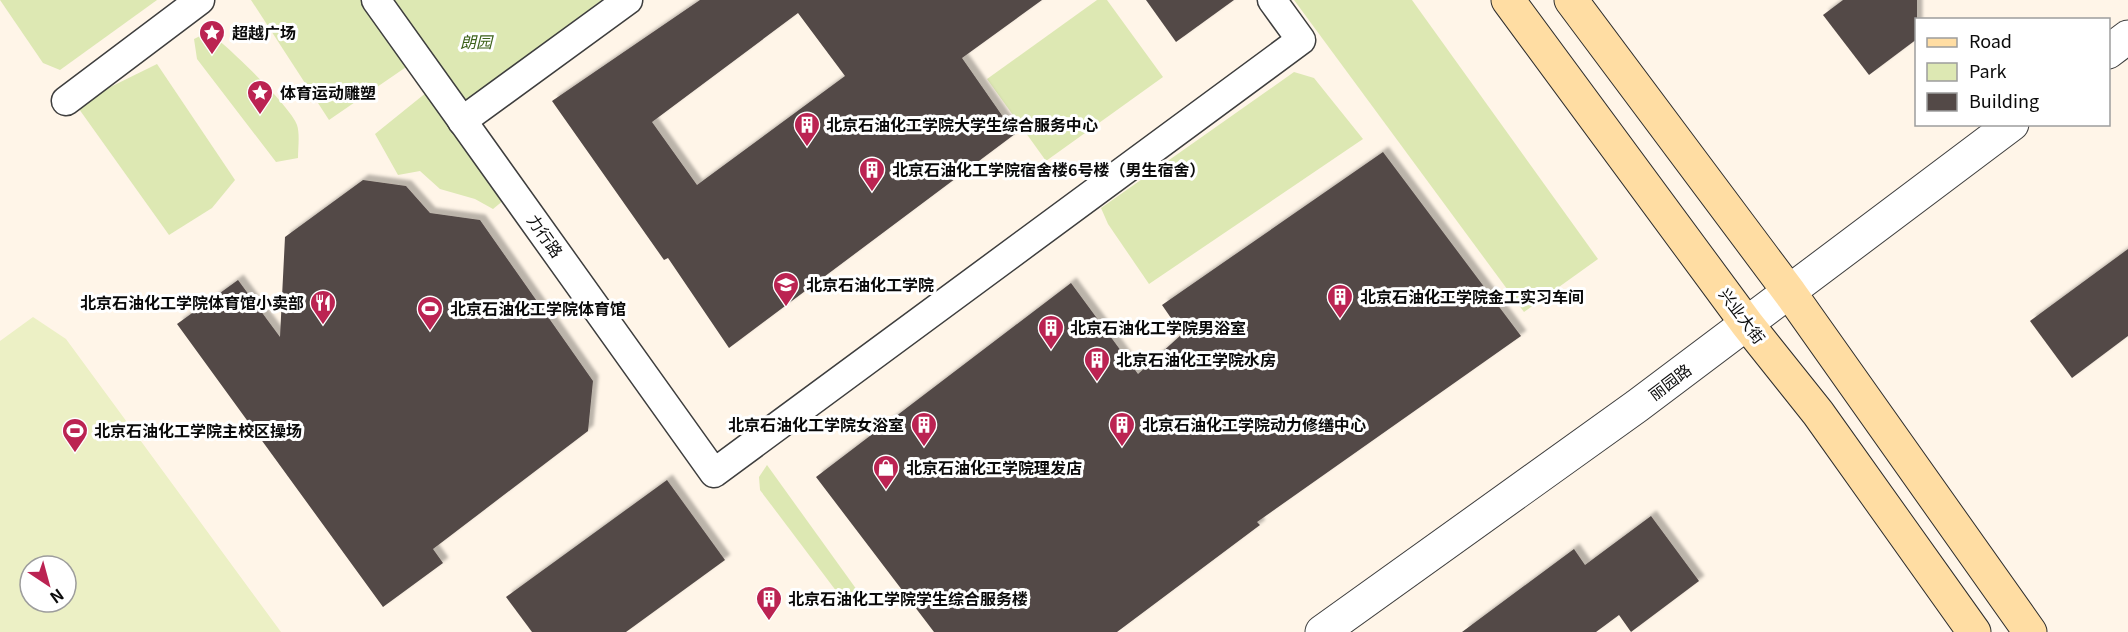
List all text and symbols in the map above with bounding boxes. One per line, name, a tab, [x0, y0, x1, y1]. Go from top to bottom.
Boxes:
place icon: 超越广场	[197, 18, 227, 56]
legend	[1915, 18, 2110, 126]
place label: 超越广场	[232, 20, 296, 44]
text: Road	[1969, 27, 2012, 53]
park label: 朗园	[460, 29, 494, 53]
text: Park	[1969, 57, 2007, 83]
place icon: 体育运动雕塑	[245, 78, 275, 116]
place label: 体育运动雕塑	[280, 80, 376, 104]
text: Building	[1969, 87, 2039, 113]
building icon: 北京石油化工学院大学生综合服务中心	[792, 110, 822, 148]
place label: 北京石油化工学院大学生综合服务中心	[826, 112, 1098, 136]
building icon: 北京石油化工学院宿舍楼6号楼（男生宿舍）	[857, 155, 887, 193]
place label: 北京石油化工学院宿舍楼6号楼（男生宿舍）	[892, 157, 1205, 181]
street label: 力行路	[522, 209, 569, 262]
school or university icon: 北京石油化工学院	[771, 270, 801, 308]
place label: 北京石油化工学院	[806, 272, 934, 296]
building icon: 北京石油化工学院金工实习车间	[1325, 282, 1355, 320]
street label: 兴业大街	[1714, 283, 1772, 348]
place label: 北京石油化工学院金工实习车间	[1360, 284, 1584, 308]
restaurant icon: 北京石油化工学院体育馆小卖部	[308, 288, 338, 326]
place label: 北京石油化工学院体育馆小卖部	[80, 290, 304, 314]
sports icon: 北京石油化工学院体育馆	[415, 294, 445, 332]
place label: 北京石油化工学院体育馆	[450, 296, 626, 320]
building icon: 北京石油化工学院男浴室	[1036, 313, 1066, 351]
place label: 北京石油化工学院男浴室	[1070, 315, 1246, 339]
building icon: 北京石油化工学院水房	[1082, 345, 1112, 383]
place label: 北京石油化工学院水房	[1116, 347, 1276, 371]
street label: 丽园路	[1643, 357, 1696, 405]
building icon: 北京石油化工学院女浴室	[909, 410, 939, 448]
building icon: 北京石油化工学院动力修缮中心	[1107, 410, 1137, 448]
place label: 北京石油化工学院女浴室	[728, 412, 904, 436]
place label: 北京石油化工学院动力修缮中心	[1142, 412, 1366, 436]
sports icon: 北京石油化工学院主校区操场	[60, 416, 90, 454]
place label: 北京石油化工学院主校区操场	[94, 418, 302, 442]
shop icon: 北京石油化工学院理发店	[871, 453, 901, 491]
place label: 北京石油化工学院理发店	[906, 455, 1082, 479]
north arrow	[18, 554, 78, 614]
text: N	[46, 584, 69, 610]
building icon: 北京石油化工学院学生综合服务楼	[754, 584, 784, 622]
place label: 北京石油化工学院学生综合服务楼	[788, 586, 1028, 610]

